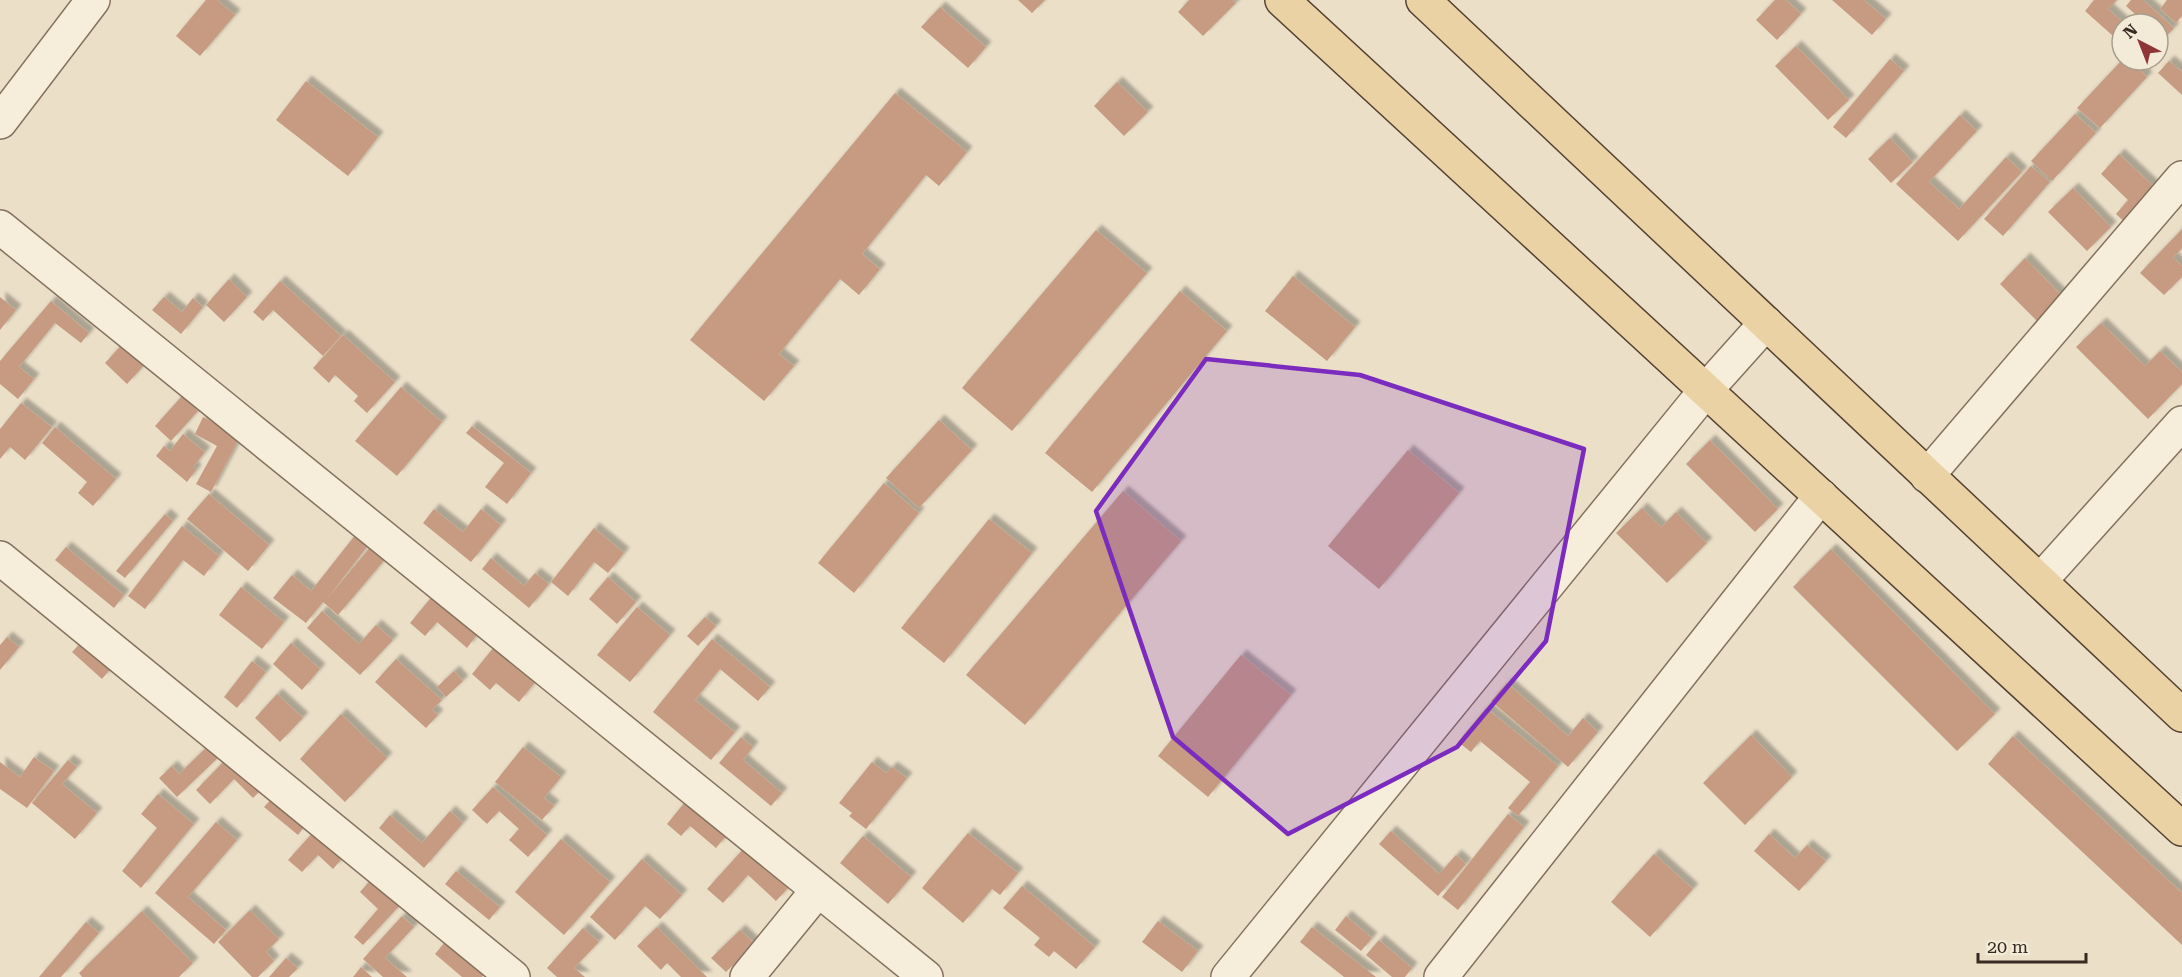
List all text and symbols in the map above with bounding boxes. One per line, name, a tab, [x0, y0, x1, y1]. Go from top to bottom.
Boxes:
north arrow	[2110, 12, 2170, 72]
text: N	[2119, 20, 2141, 42]
scale bar	[1978, 926, 2086, 964]
text: 20 m	[1987, 936, 2028, 957]

